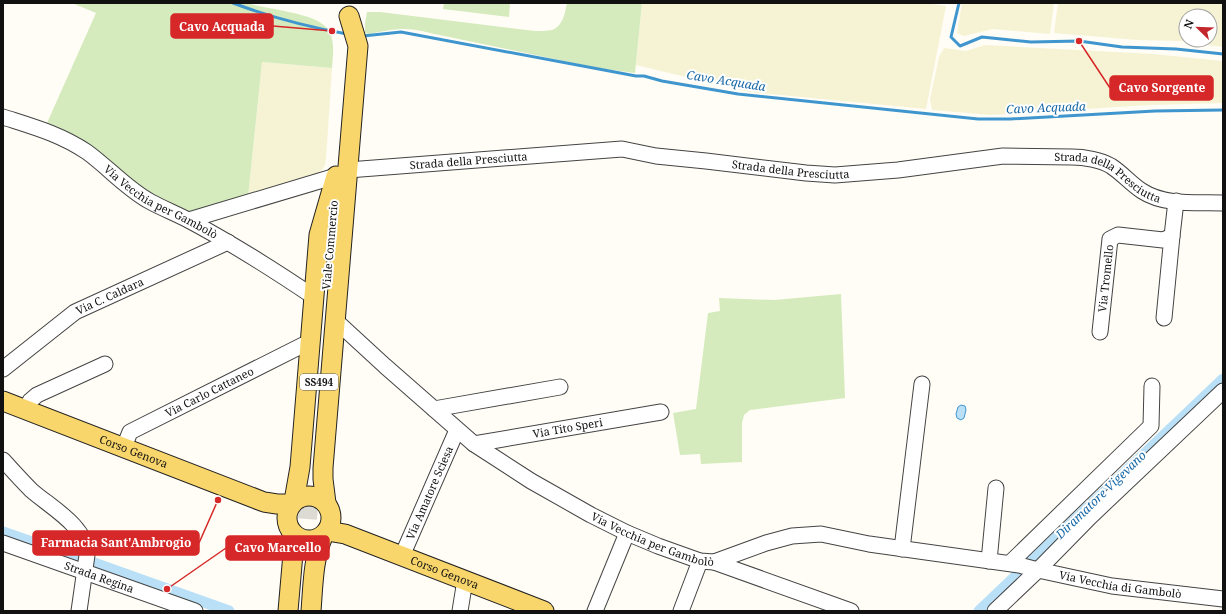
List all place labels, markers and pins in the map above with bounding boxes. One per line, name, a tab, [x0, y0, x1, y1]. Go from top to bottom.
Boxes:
callout: Cavo Acquada	[171, 14, 273, 38]
callout: Cavo Sorgente	[1110, 76, 1213, 100]
callout: Farmacia Sant'Ambrogio	[33, 531, 199, 555]
callout: Cavo Marcello	[226, 536, 329, 560]

